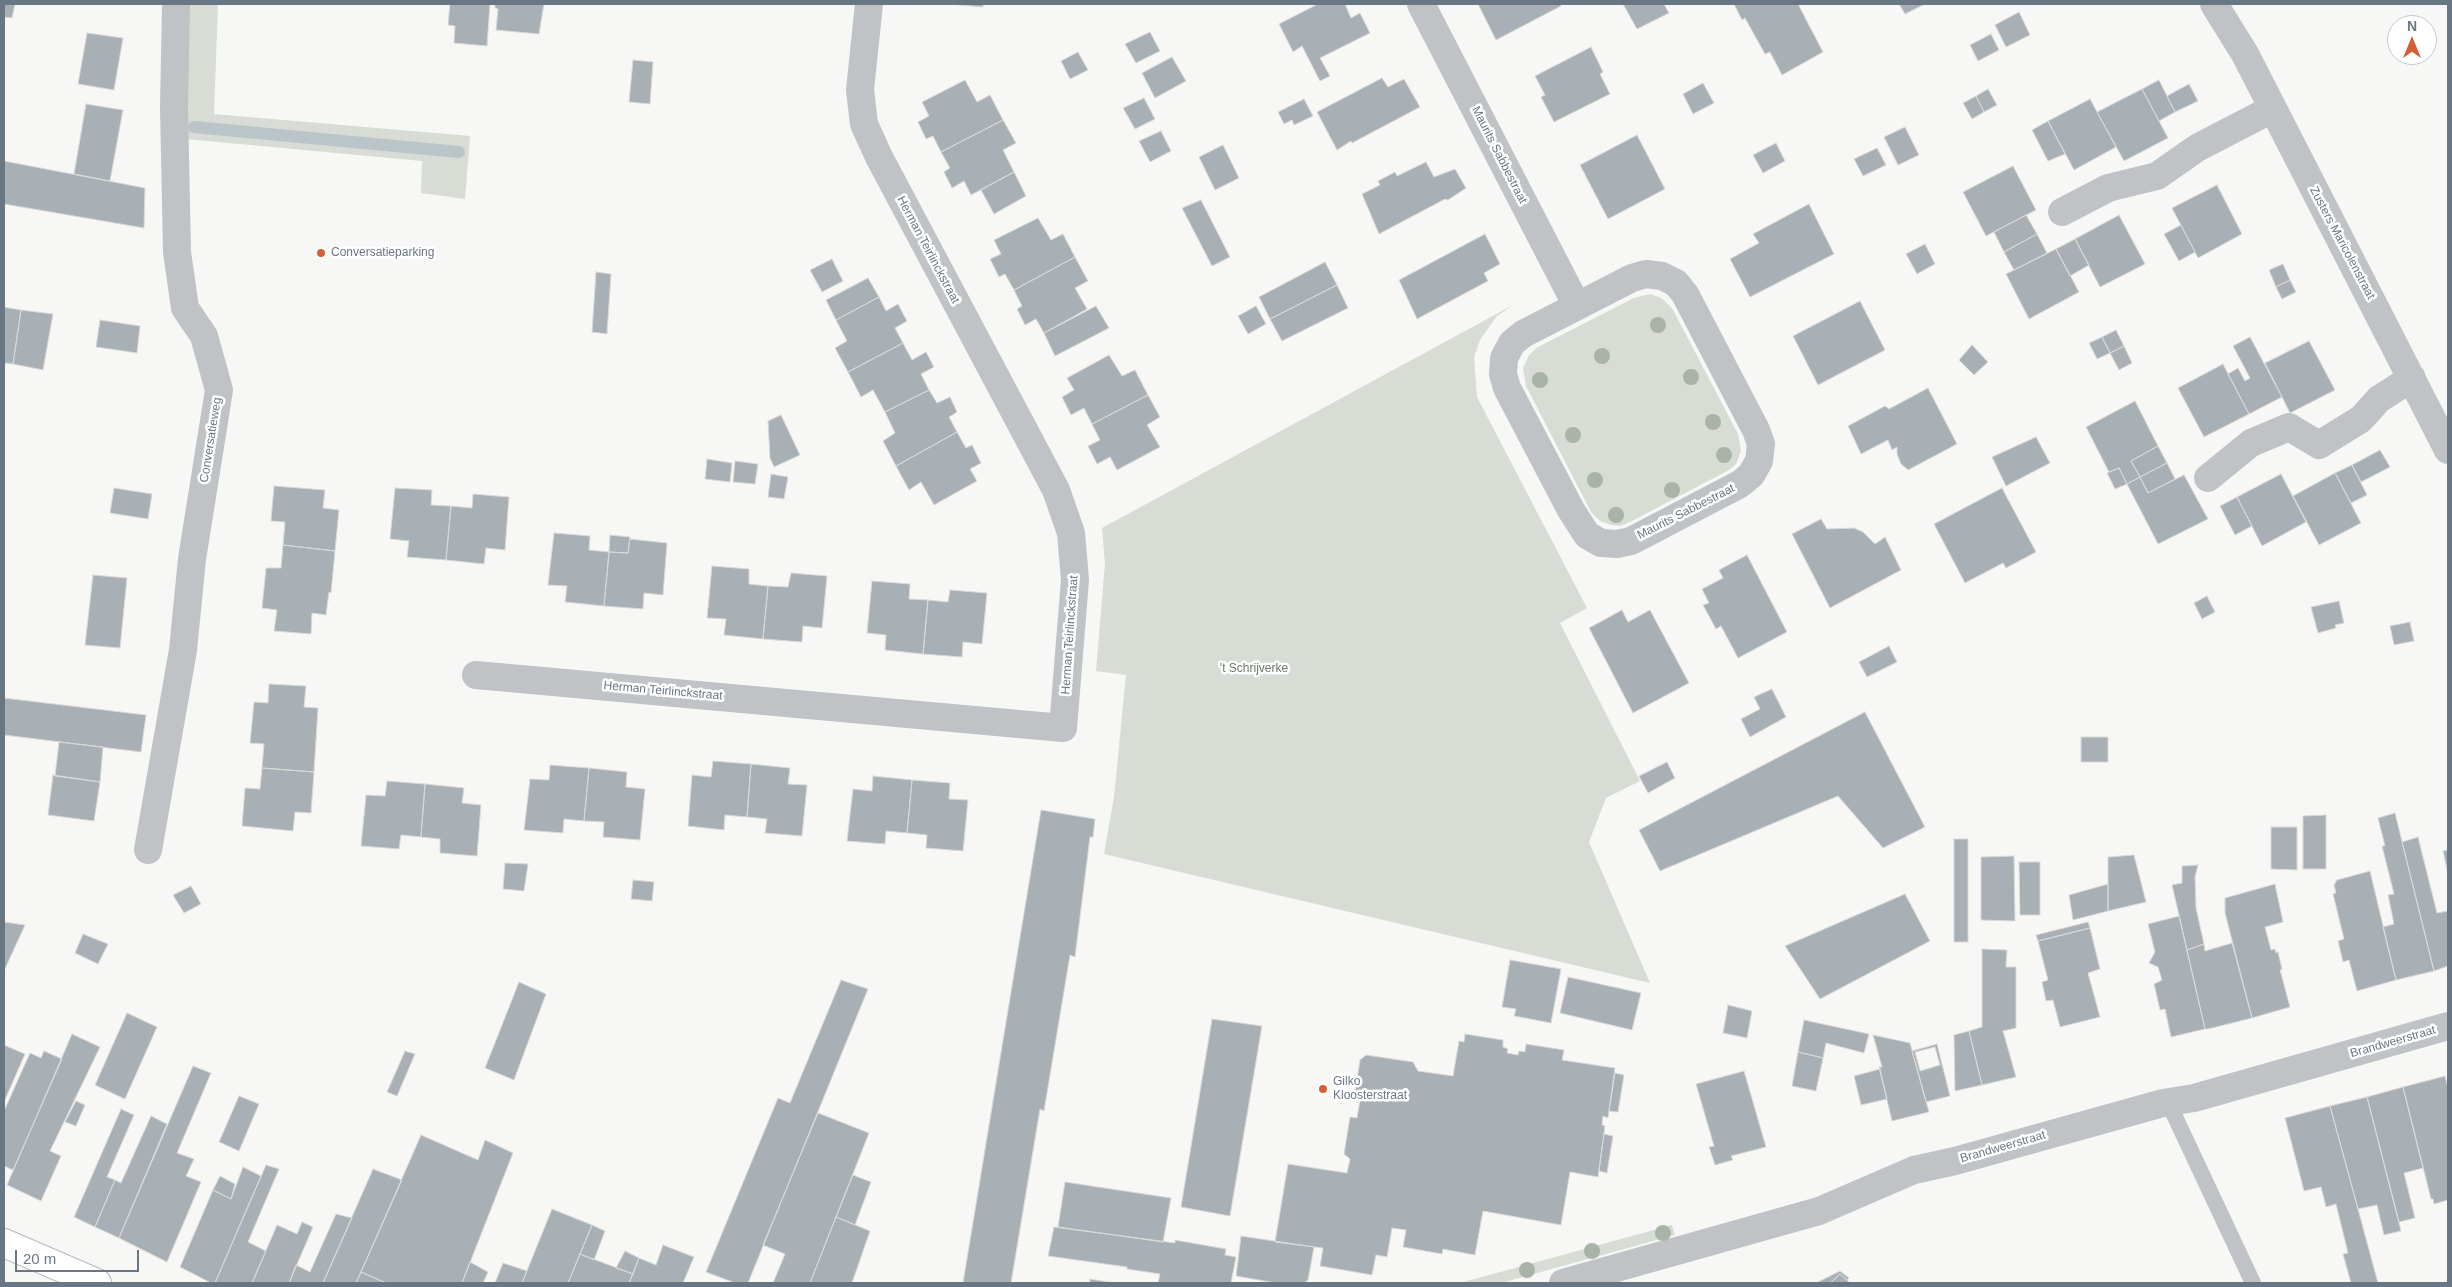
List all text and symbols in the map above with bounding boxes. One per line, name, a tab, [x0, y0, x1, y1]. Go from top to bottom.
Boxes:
north arrow	[2387, 15, 2437, 65]
text: N	[2407, 18, 2417, 34]
street label: Maurits Sabbestraat	[1468, 104, 1530, 206]
street label: Zusters Maricolenstraat	[2306, 184, 2378, 302]
street label: Herman Teirlinckstraat	[894, 194, 962, 306]
place label: Conversatieparking	[331, 246, 434, 260]
marker: Conversatieparking	[315, 247, 327, 259]
street label: Conversatieweg	[197, 396, 225, 484]
street label: Maurits Sabbestraat	[1635, 481, 1737, 543]
street label: Herman Teirlinckstraat	[1059, 575, 1081, 695]
park label: 't Schrijverke	[1220, 662, 1288, 676]
street label: Herman Teirlinckstraat	[603, 679, 723, 703]
street label: Brandweerstraat	[2349, 1023, 2437, 1061]
place label: Gilko Kloosterstraat	[1333, 1075, 1407, 1103]
marker: Gilko Kloosterstraat	[1317, 1083, 1329, 1095]
street label: Brandweerstraat	[1959, 1128, 2047, 1166]
scale bar	[18, 1240, 141, 1272]
text: 20 m	[23, 1250, 56, 1267]

